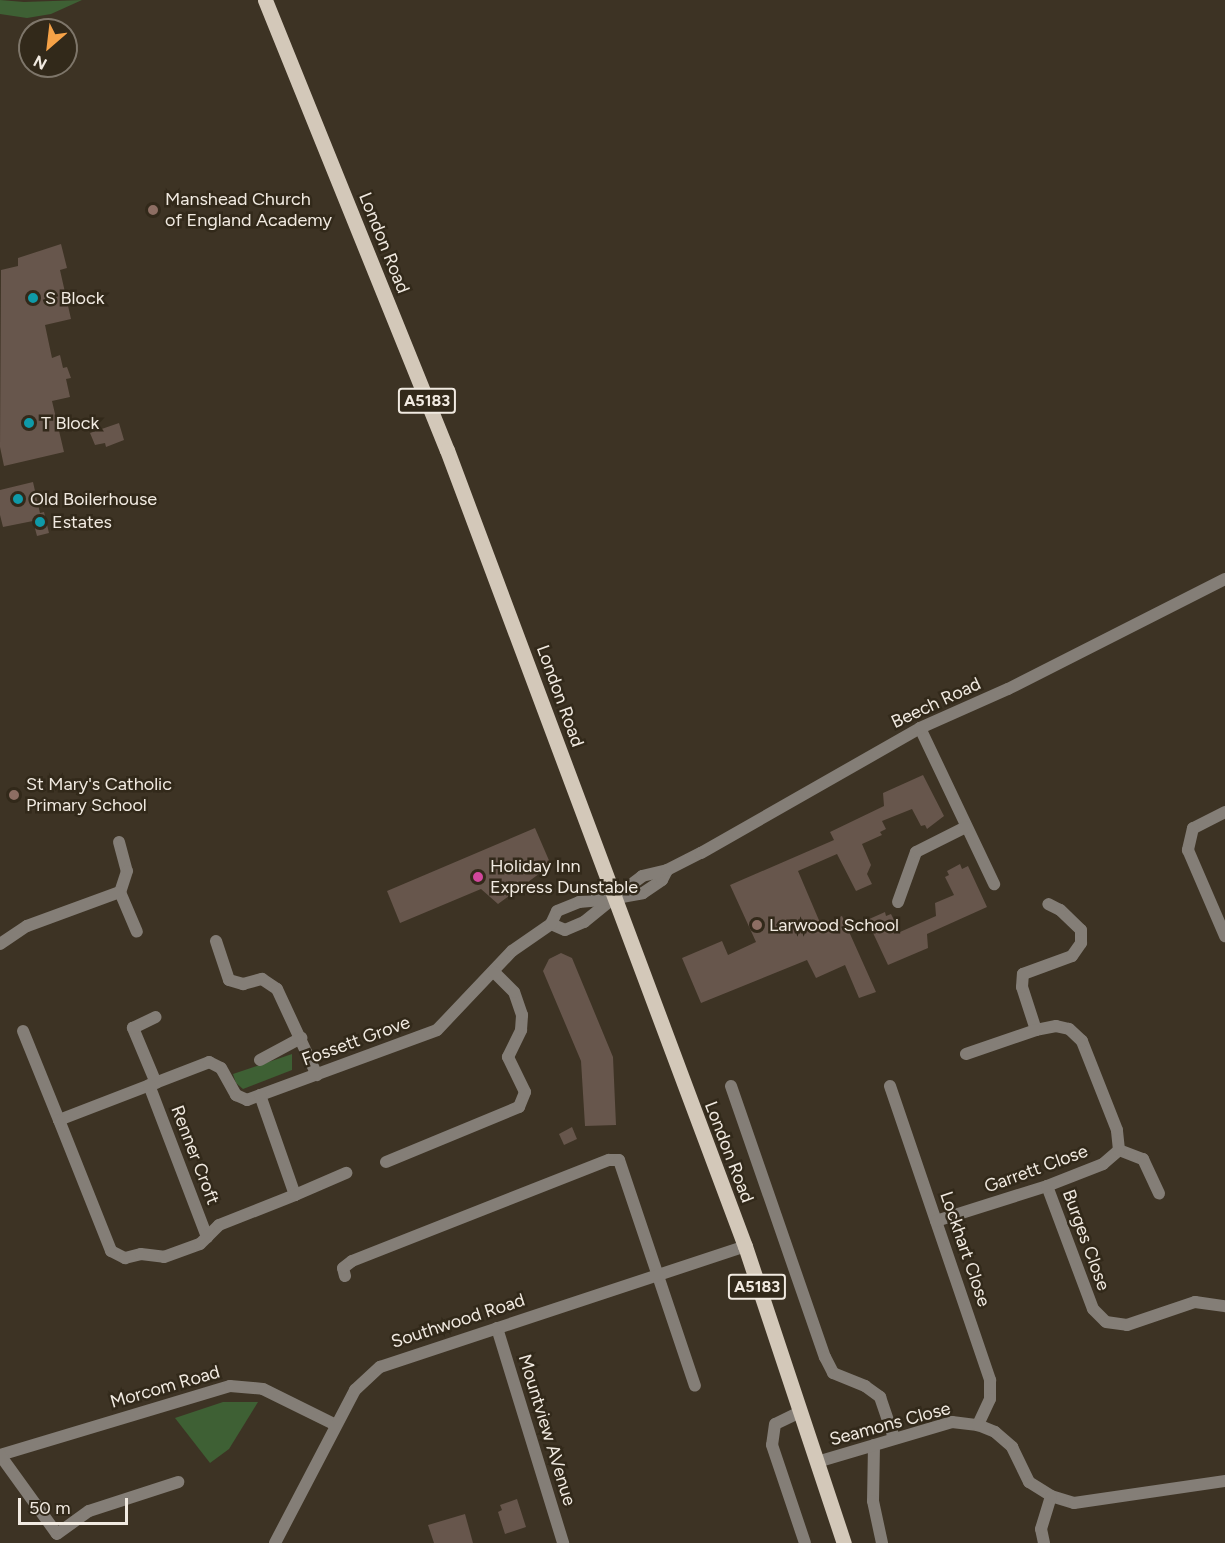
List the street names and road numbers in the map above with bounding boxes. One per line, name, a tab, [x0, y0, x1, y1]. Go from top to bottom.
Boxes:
street label: London Road	[354, 189, 414, 297]
road number: A5183	[397, 388, 457, 414]
street label: London Road	[532, 642, 588, 750]
street label: Beech Road	[888, 673, 984, 733]
street label: Fossett Grove	[299, 1011, 413, 1071]
street label: London Road	[700, 1098, 758, 1206]
street label: Renner Croft	[166, 1102, 224, 1208]
street label: Garrett Close	[981, 1140, 1091, 1198]
street label: Burges Close	[1058, 1187, 1114, 1293]
street label: Lockhart Close	[935, 1189, 995, 1309]
road number: A5183	[727, 1274, 787, 1300]
street label: Southwood Road	[388, 1289, 528, 1353]
street label: Mountview AVenue	[514, 1352, 580, 1508]
street label: Morcom Road	[108, 1361, 222, 1413]
street label: Seamons Close	[827, 1397, 953, 1451]

